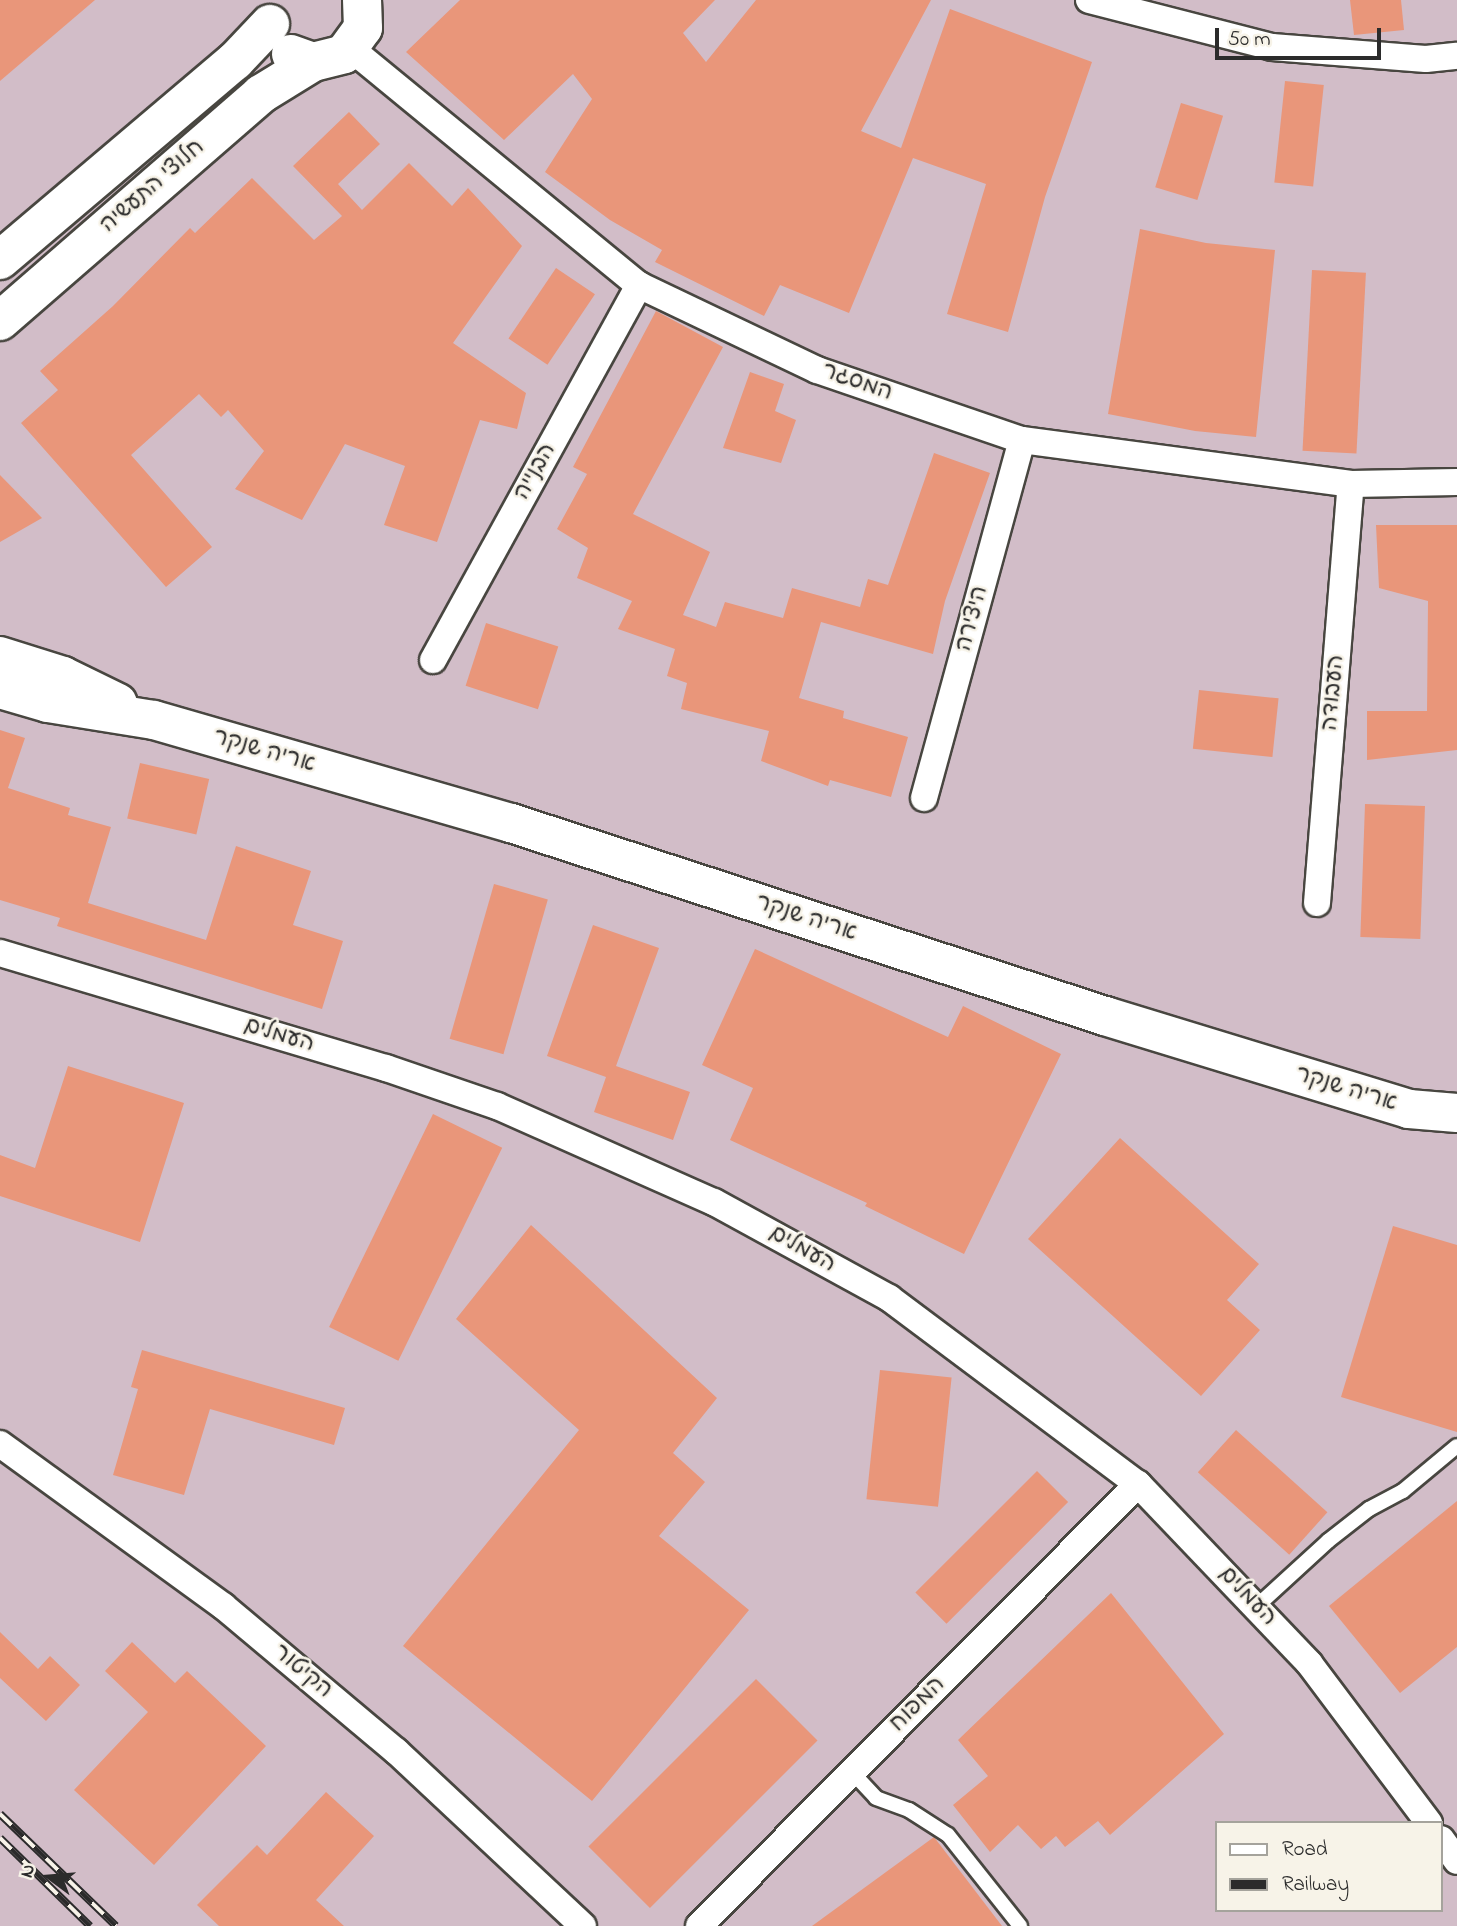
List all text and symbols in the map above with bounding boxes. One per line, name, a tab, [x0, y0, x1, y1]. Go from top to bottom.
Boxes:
scale bar	[1219, 14, 1385, 58]
text: 50 m	[1228, 25, 1271, 55]
street label: חלוצי התעשיה	[95, 134, 211, 240]
street label: המסגר	[818, 358, 896, 408]
street label: הבנייה	[509, 439, 563, 505]
street label: היצירה	[951, 583, 995, 655]
street label: העבודה	[1317, 654, 1351, 732]
street label: אריה שנקר	[210, 724, 318, 780]
street label: אריה שנקר	[752, 890, 860, 948]
street label: העמלים	[241, 1013, 317, 1059]
street label: אריה שנקר	[1292, 1062, 1400, 1118]
street label: העמלים	[764, 1220, 840, 1280]
street label: העמלים	[1212, 1561, 1282, 1633]
street label: הקיטור	[267, 1639, 337, 1705]
street label: המפוח	[885, 1672, 951, 1738]
legend	[1216, 1821, 1443, 1912]
text: Road	[1282, 1835, 1328, 1865]
north arrow	[14, 1842, 84, 1912]
text: N	[14, 1861, 43, 1881]
text: Railway	[1282, 1870, 1349, 1900]

